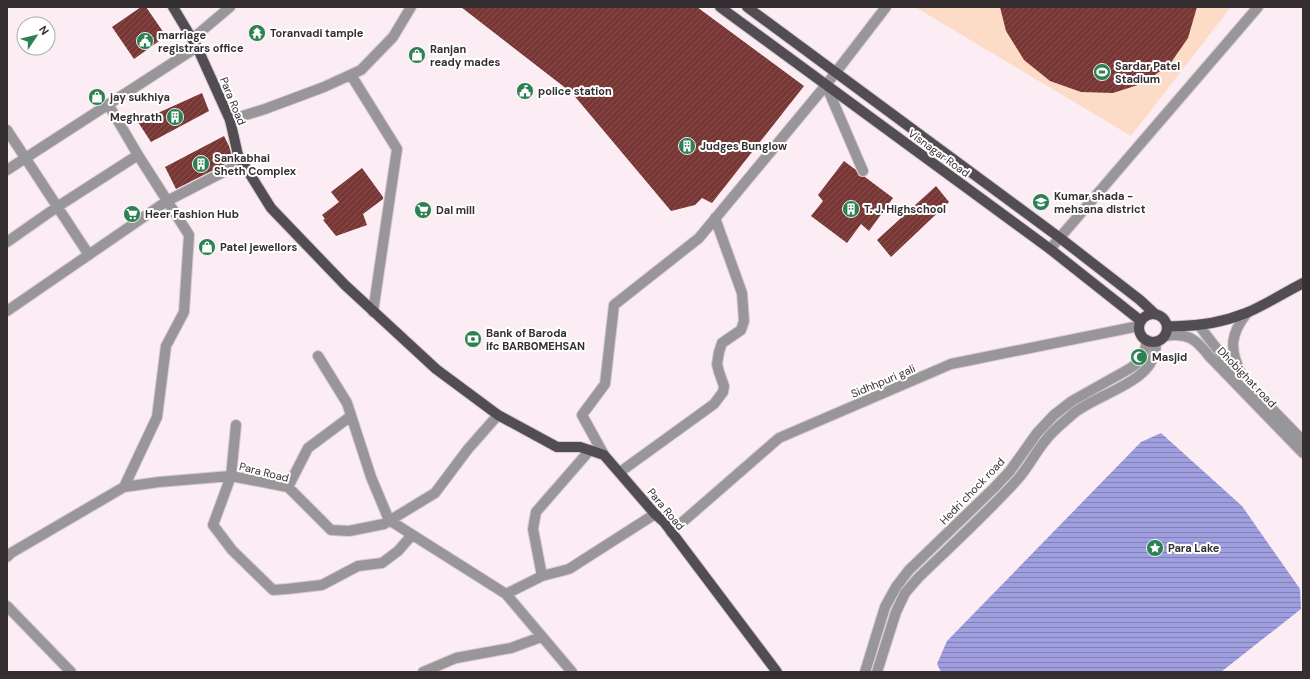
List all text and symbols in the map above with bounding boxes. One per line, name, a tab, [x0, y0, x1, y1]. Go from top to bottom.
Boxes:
north arrow	[16, 16, 56, 56]
text: N	[36, 23, 52, 38]
temple icon: Toranvadi tample	[247, 23, 267, 43]
place label: Toranvadi tample	[270, 26, 364, 40]
place label: marriage registrars office	[158, 28, 244, 55]
public building icon: marriage registrars office	[135, 31, 155, 51]
place label: Ranjan ready mades	[430, 42, 501, 69]
shop icon: Ranjan ready mades	[407, 45, 427, 65]
place label: Sardar Patel Stadium	[1115, 59, 1180, 86]
sports icon: Sardar Patel Stadium	[1092, 62, 1112, 82]
street label: Para Road	[217, 75, 249, 127]
public building icon: police station	[515, 81, 535, 101]
place label: police station	[538, 84, 612, 98]
shop icon: jay sukhiya	[87, 87, 107, 107]
place label: jay sukhiya	[109, 90, 170, 104]
building icon: Meghrath	[165, 107, 185, 127]
place label: Meghrath	[110, 110, 162, 124]
street label: Visnagar Road	[906, 126, 973, 180]
building icon: Judges Bunglow	[677, 136, 697, 156]
place label: Judges Bunglow	[700, 139, 787, 153]
place label: Sankabhai Sheth Complex	[214, 151, 297, 178]
building icon: Sankabhai Sheth Complex	[191, 154, 211, 174]
place label: Kumar shada - mehsana district	[1054, 189, 1146, 216]
school or university icon: Kumar shada - mehsana district	[1031, 192, 1051, 212]
building icon: T. J. Highschool	[841, 199, 861, 219]
supermarket icon: Dal mill	[413, 200, 433, 220]
place label: T. J. Highschool	[864, 202, 946, 216]
place label: Dal mill	[436, 203, 475, 217]
supermarket icon: Heer Fashion Hub	[122, 204, 142, 224]
place label: Heer Fashion Hub	[145, 207, 239, 221]
shop icon: Patel jewellors	[197, 237, 217, 257]
place label: Patel jewellors	[220, 240, 297, 254]
place label: Bank of Baroda ifc BARB0MEHSAN	[486, 326, 585, 353]
bank icon: Bank of Baroda ifc BARB0MEHSAN	[463, 329, 483, 349]
street label: Dhobighat road	[1215, 344, 1279, 410]
mosque icon: Masjid	[1129, 347, 1149, 367]
place label: Masjid	[1152, 350, 1187, 364]
street label: Sidhhpuri gali	[849, 361, 917, 401]
street label: Hedri chock road	[937, 455, 1007, 527]
street label: Para Road	[238, 459, 290, 485]
street label: Para Road	[644, 485, 688, 533]
place icon: Para Lake	[1145, 538, 1165, 558]
place label: Para Lake	[1168, 541, 1220, 555]

